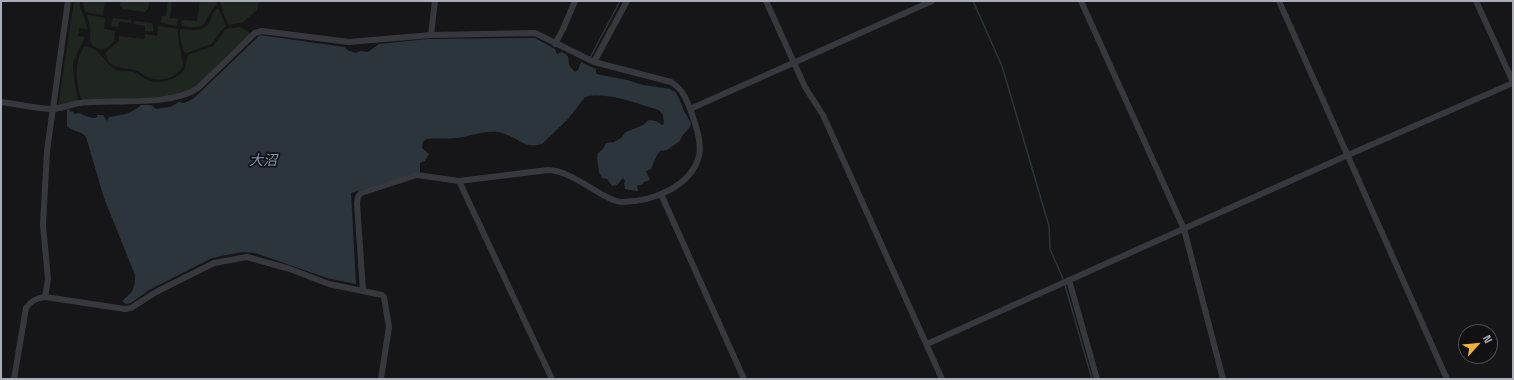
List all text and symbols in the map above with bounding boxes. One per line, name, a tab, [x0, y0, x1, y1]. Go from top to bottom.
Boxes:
water label: 大沼	[249, 153, 277, 169]
north arrow	[1458, 324, 1498, 364]
text: N	[1480, 333, 1496, 345]

